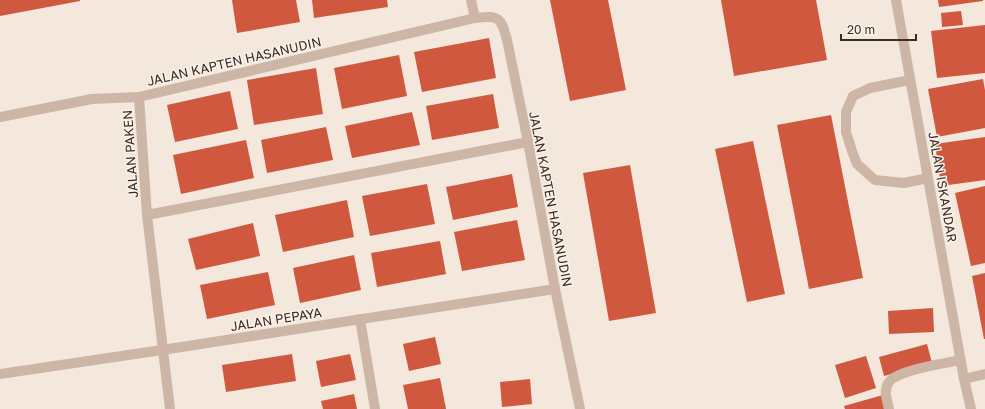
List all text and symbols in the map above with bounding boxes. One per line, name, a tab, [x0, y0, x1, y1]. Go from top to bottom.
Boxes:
scale bar	[841, 16, 916, 42]
text: 20 m	[847, 22, 875, 37]
street label: JALAN KAPTEN HASANUDIN	[145, 33, 323, 89]
street label: JALAN PAKEN	[119, 109, 141, 199]
street label: JALAN KAPTEN HASANUDIN	[526, 110, 576, 288]
street label: JALAN ISKANDAR	[925, 131, 961, 244]
street label: JALAN PEPAYA	[229, 304, 323, 334]

